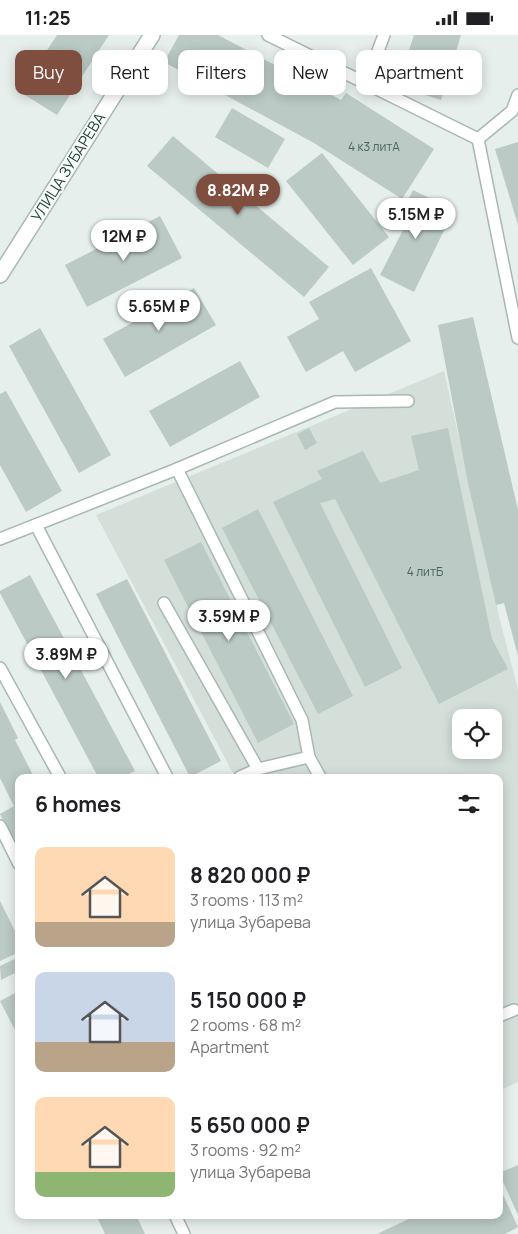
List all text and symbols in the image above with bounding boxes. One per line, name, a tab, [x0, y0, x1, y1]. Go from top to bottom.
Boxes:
text: 11:25	[25, 5, 71, 31]
chip: Buy	[15, 50, 82, 95]
chip: Rent	[92, 50, 168, 95]
chip: Filters	[178, 50, 264, 95]
chip: New	[274, 50, 346, 95]
chip: Apartment	[356, 50, 482, 95]
street label: УЛИЦА ЗУБАРЕВА	[26, 108, 110, 225]
house number: 4 к3 литА	[348, 138, 400, 155]
pin: 8.82M ₽	[192, 173, 284, 216]
text: 8.82M ₽	[207, 179, 269, 201]
pin: 5.15M ₽	[370, 197, 462, 240]
text: 5.15M ₽	[388, 203, 444, 225]
pin: 12M ₽	[89, 219, 159, 262]
text: 12M ₽	[102, 225, 146, 247]
pin: 5.65M ₽	[113, 289, 205, 332]
text: 5.65M ₽	[128, 295, 190, 317]
house number: 4 литБ	[407, 563, 443, 580]
pin: 3.59M ₽	[183, 599, 275, 642]
text: 3.59M ₽	[198, 605, 260, 627]
pin: 3.89M ₽	[20, 637, 112, 680]
text: 3.89M ₽	[35, 643, 97, 665]
map controls	[452, 709, 502, 759]
button: locate	[452, 709, 502, 759]
text: 6 homes	[35, 790, 121, 818]
icon: filters	[455, 790, 483, 818]
text: 8 820 000 ₽	[190, 861, 311, 889]
icon: home	[75, 867, 135, 927]
text: 3 rooms · 113 m²	[190, 889, 303, 911]
text: улица Зубарева	[190, 911, 311, 933]
text: 5 150 000 ₽	[190, 986, 306, 1014]
icon: home	[75, 992, 135, 1052]
text: 2 rooms · 68 m²	[190, 1014, 301, 1036]
text: Apartment	[190, 1036, 269, 1058]
text: 5 650 000 ₽	[190, 1111, 310, 1139]
icon: home	[75, 1117, 135, 1177]
text: 3 rooms · 92 m²	[190, 1139, 301, 1161]
text: улица Зубарева	[190, 1161, 311, 1183]

